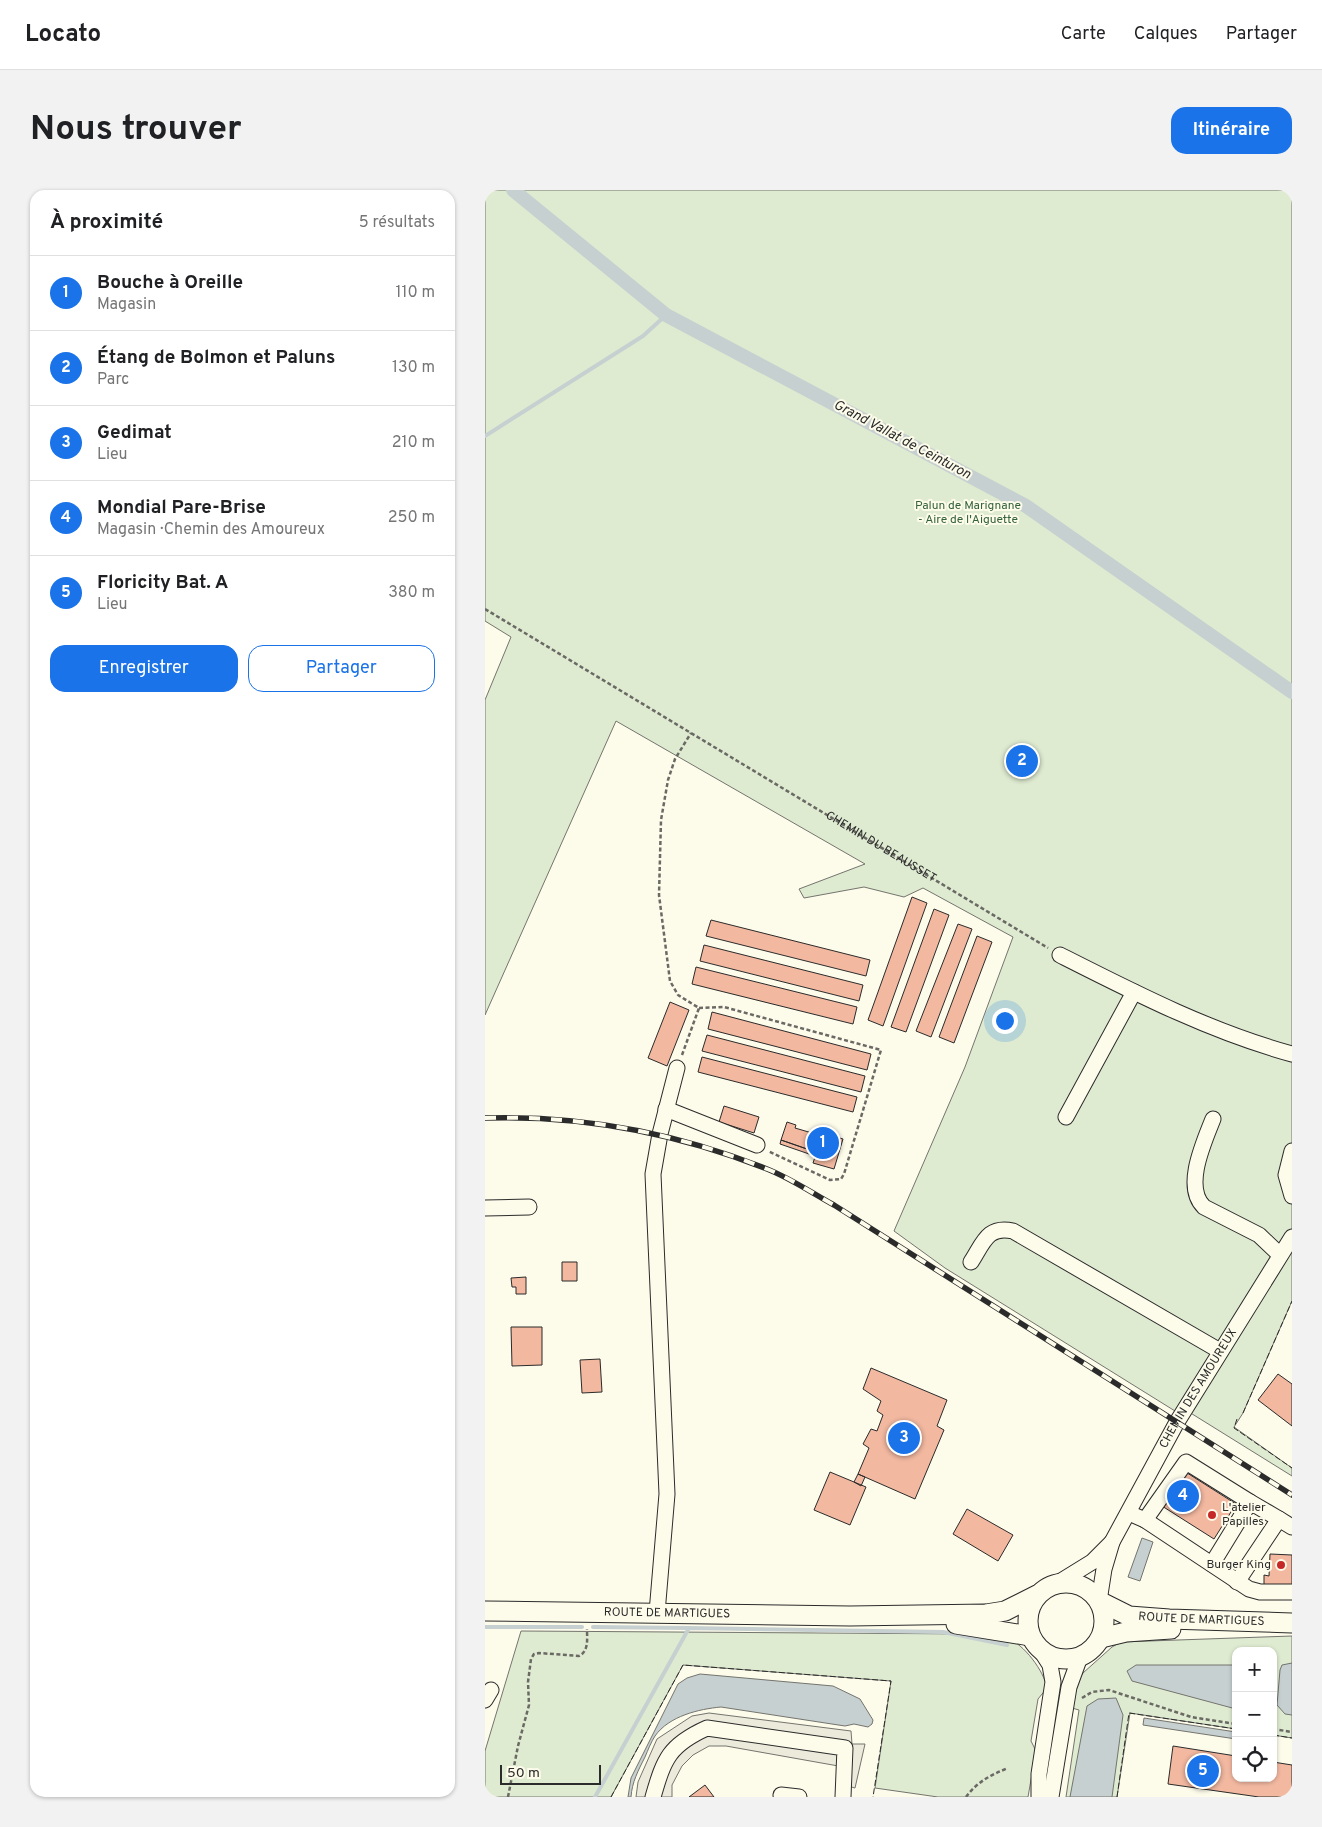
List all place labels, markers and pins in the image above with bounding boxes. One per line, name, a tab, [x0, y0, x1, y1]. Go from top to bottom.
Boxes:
pin: 2	[1006, 742, 1038, 780]
pin: 1	[807, 1124, 839, 1162]
pin: 3	[888, 1419, 920, 1457]
pin: 4	[1167, 1477, 1199, 1515]
place label: L'atelier Papilles	[1222, 1500, 1266, 1530]
marker: L'atelier Papilles	[1206, 1509, 1218, 1521]
place label: Burger King	[1206, 1557, 1271, 1573]
marker: Burger King	[1275, 1559, 1287, 1571]
pin: 5	[1187, 1752, 1219, 1790]

